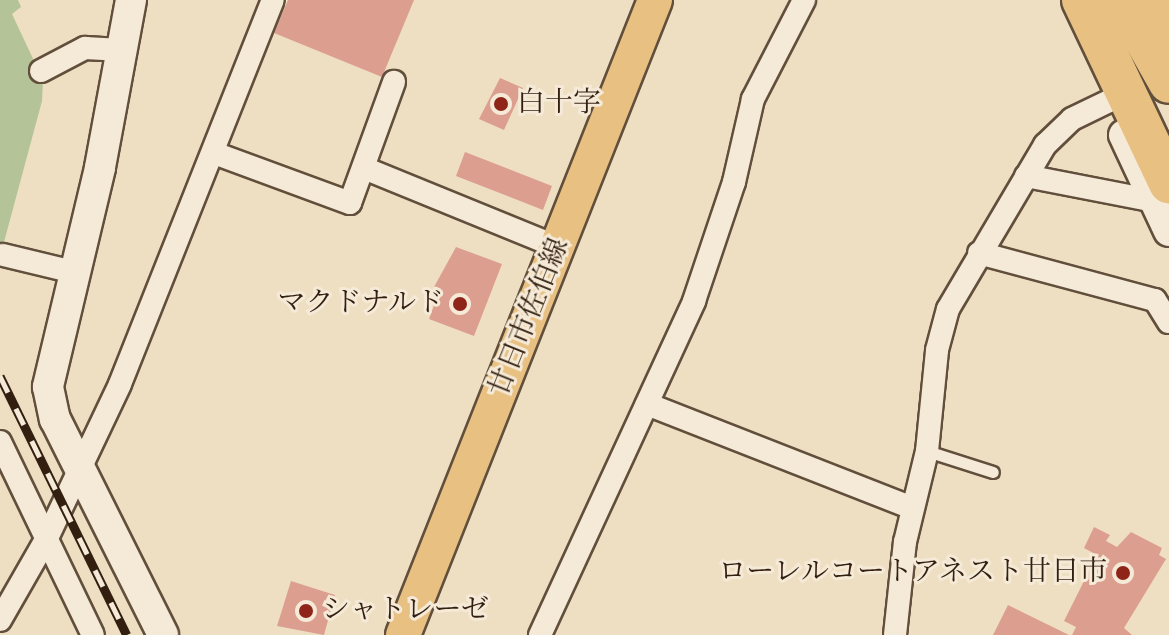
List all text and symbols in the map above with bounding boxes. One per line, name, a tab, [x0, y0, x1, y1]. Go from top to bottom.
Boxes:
place label: 白十字	[517, 87, 601, 121]
marker: 白十字	[492, 95, 510, 113]
street label: 廿日市佐伯線	[483, 234, 577, 402]
place label: マクドナルド	[276, 287, 444, 321]
marker: マクドナルド	[451, 295, 469, 313]
place label: ローレルコートアネスト廿日市	[715, 556, 1107, 590]
marker: ローレルコートアネスト廿日市	[1114, 564, 1132, 582]
place label: シャトレーゼ	[322, 594, 490, 628]
marker: シャトレーゼ	[297, 602, 315, 620]

